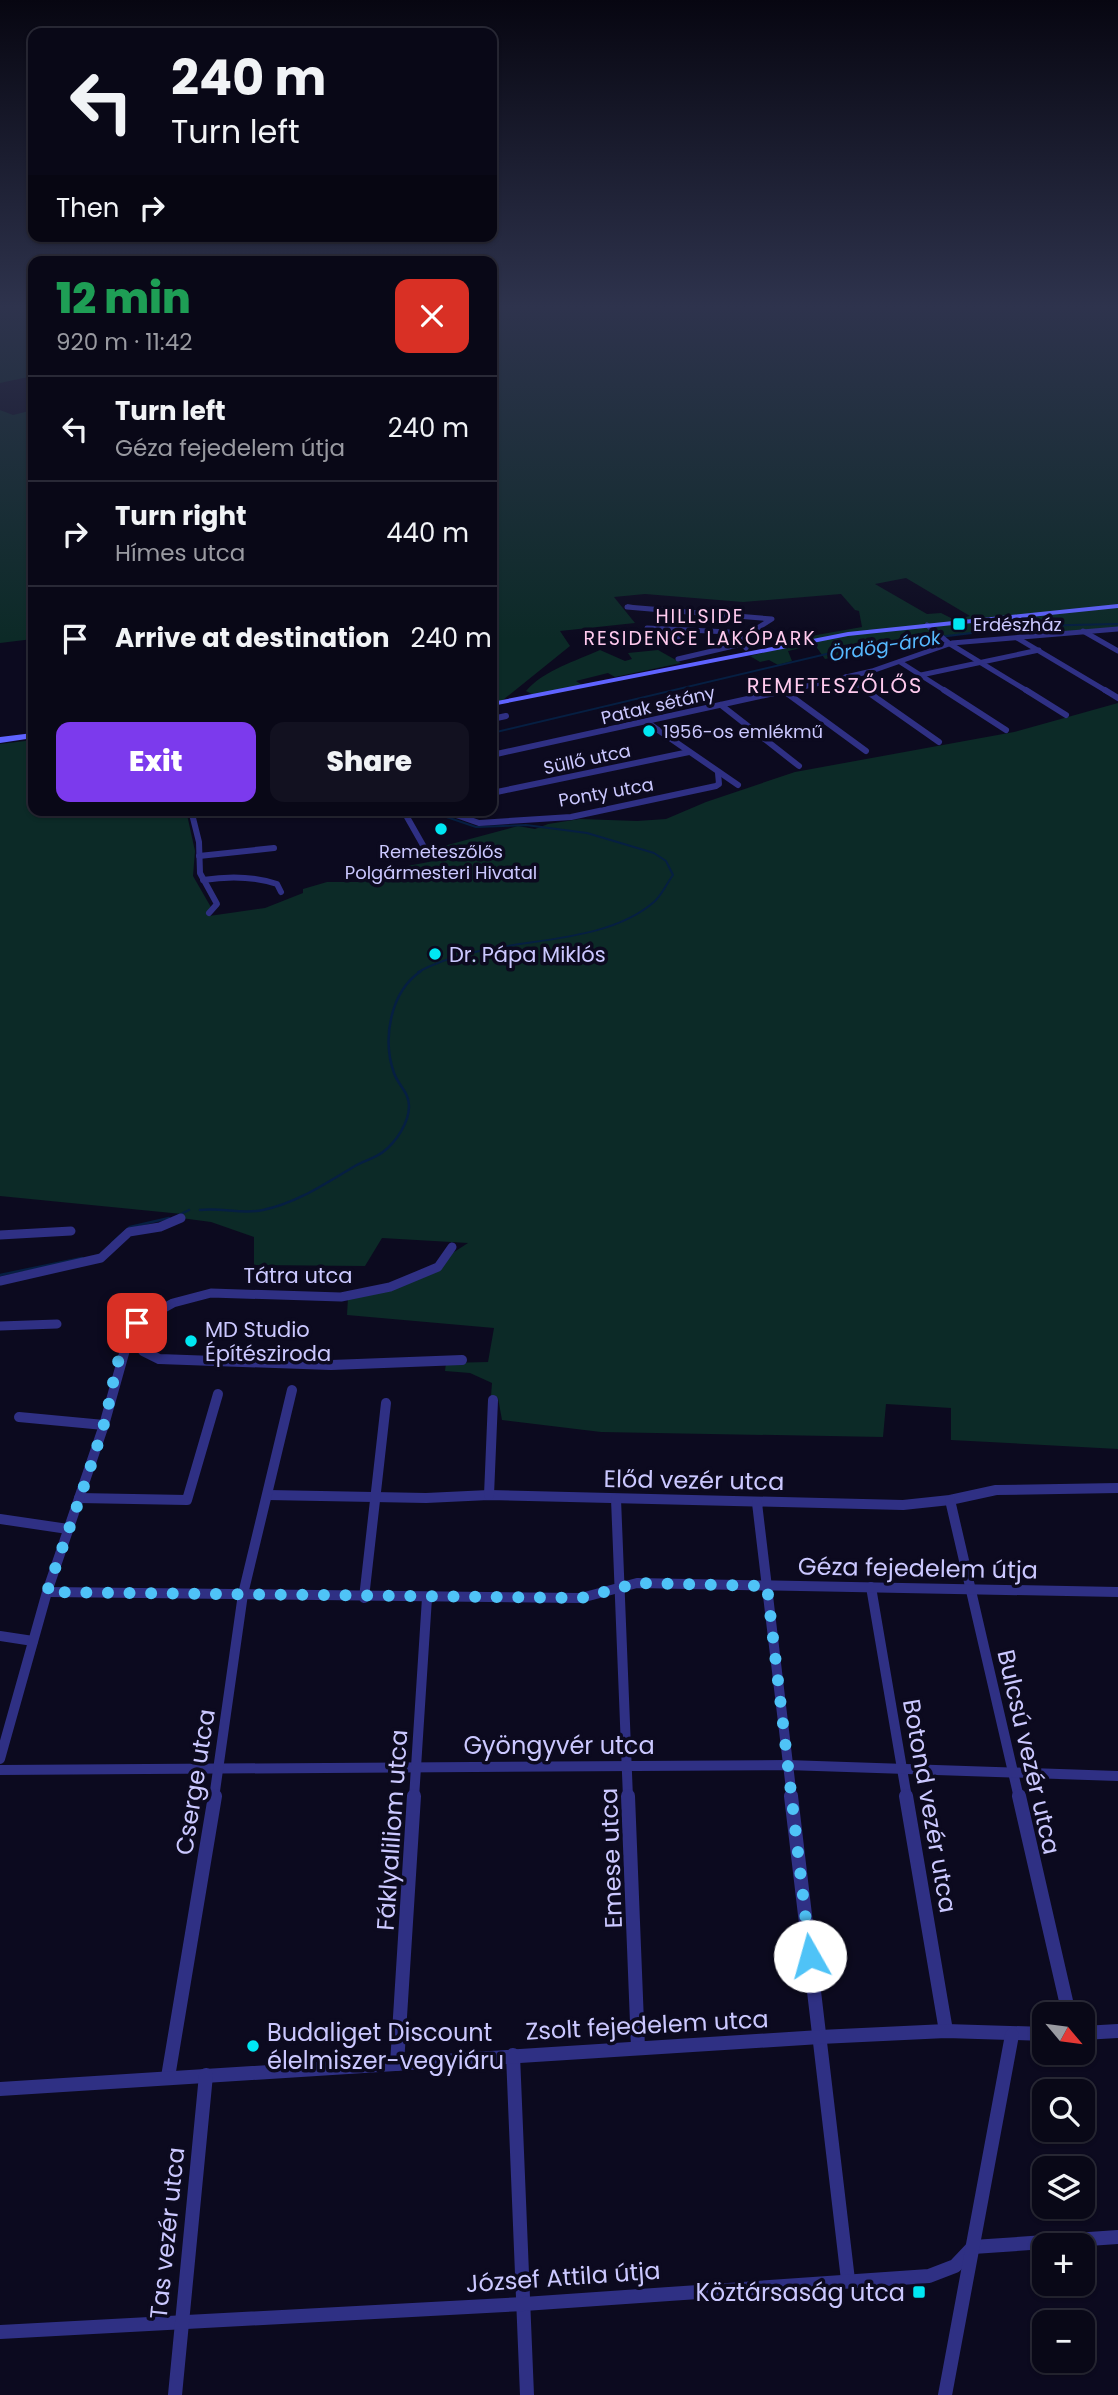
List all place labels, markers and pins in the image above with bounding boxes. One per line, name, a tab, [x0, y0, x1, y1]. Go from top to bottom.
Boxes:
place label: Erdészház	[973, 612, 1062, 637]
marker: Erdészház	[951, 616, 967, 632]
place label: 1956-os emlékmű	[663, 719, 823, 744]
marker: 1956-os emlékmű	[641, 723, 657, 739]
marker: Remeteszőlős Polgármesteri Hivatal	[433, 821, 449, 837]
place label: Remeteszőlős Polgármesteri Hivatal	[345, 839, 537, 885]
place label: Dr. Pápa Miklós	[449, 940, 606, 969]
marker: Dr. Pápa Miklós	[427, 946, 443, 962]
pin	[107, 1293, 167, 1353]
place label: MD Studio Építésziroda	[205, 1315, 331, 1368]
marker: MD Studio Építésziroda	[183, 1333, 199, 1349]
place label: Budaliget Discount élelmiszer-vegyiáru	[267, 2016, 504, 2077]
marker: Budaliget Discount élelmiszer-vegyiáru	[245, 2038, 261, 2054]
place label: Köztársaság utca	[695, 2276, 905, 2309]
marker: Köztársaság utca	[911, 2284, 927, 2300]

